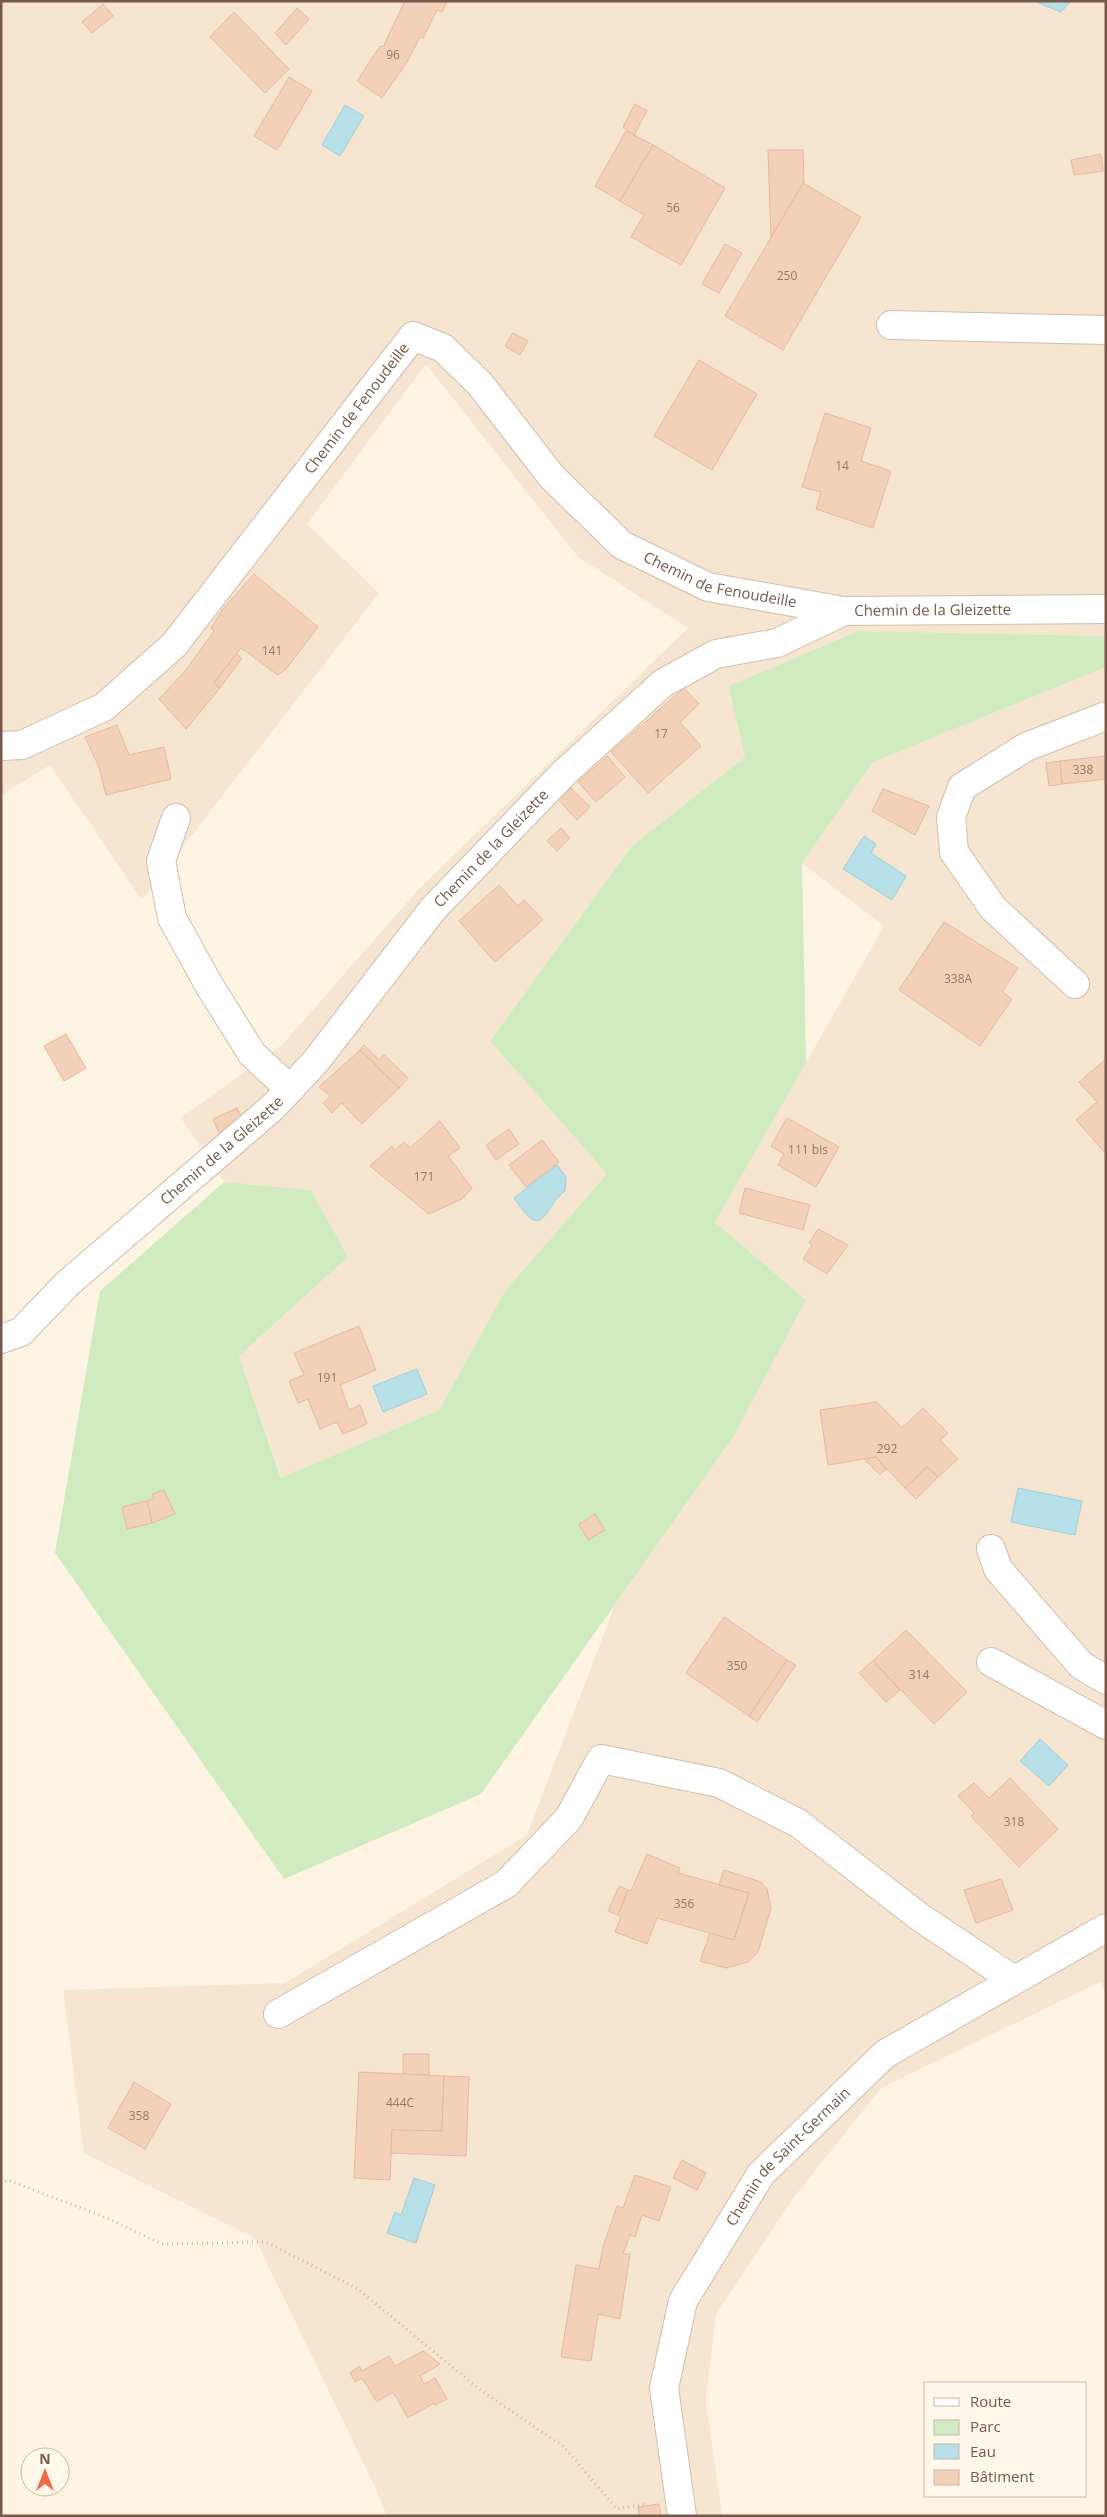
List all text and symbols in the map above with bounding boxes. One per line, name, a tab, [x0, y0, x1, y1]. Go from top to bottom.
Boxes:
house number: 96	[386, 46, 400, 63]
house number: 56	[666, 199, 680, 216]
house number: 250	[777, 267, 797, 284]
street label: Chemin de Fenoudeille	[299, 338, 413, 477]
house number: 14	[835, 457, 849, 474]
street label: Chemin de Fenoudeille	[641, 546, 798, 611]
street label: Chemin de la Gleizette	[854, 599, 1011, 620]
house number: 141	[262, 642, 282, 659]
house number: 17	[654, 725, 668, 742]
house number: 338	[1073, 761, 1093, 778]
street label: Chemin de la Gleizette	[429, 784, 552, 911]
house number: 338A	[944, 970, 972, 987]
street label: Chemin de la Gleizette	[155, 1091, 287, 1209]
house number: 111 bis	[788, 1141, 828, 1158]
house number: 171	[414, 1168, 434, 1185]
house number: 191	[317, 1369, 337, 1386]
house number: 292	[877, 1440, 897, 1457]
house number: 350	[727, 1657, 747, 1674]
house number: 314	[909, 1666, 929, 1683]
house number: 318	[1004, 1813, 1024, 1830]
house number: 356	[674, 1895, 694, 1912]
street label: Chemin de Saint-Germain	[721, 2082, 854, 2229]
house number: 444C	[386, 2094, 415, 2111]
house number: 358	[129, 2107, 149, 2124]
legend	[924, 2382, 1087, 2497]
text: Route	[970, 2391, 1011, 2411]
text: Parc	[970, 2416, 1001, 2436]
text: Eau	[970, 2441, 996, 2461]
north arrow	[20, 2447, 70, 2497]
text: N	[39, 2449, 51, 2468]
text: Bâtiment	[970, 2466, 1034, 2486]

